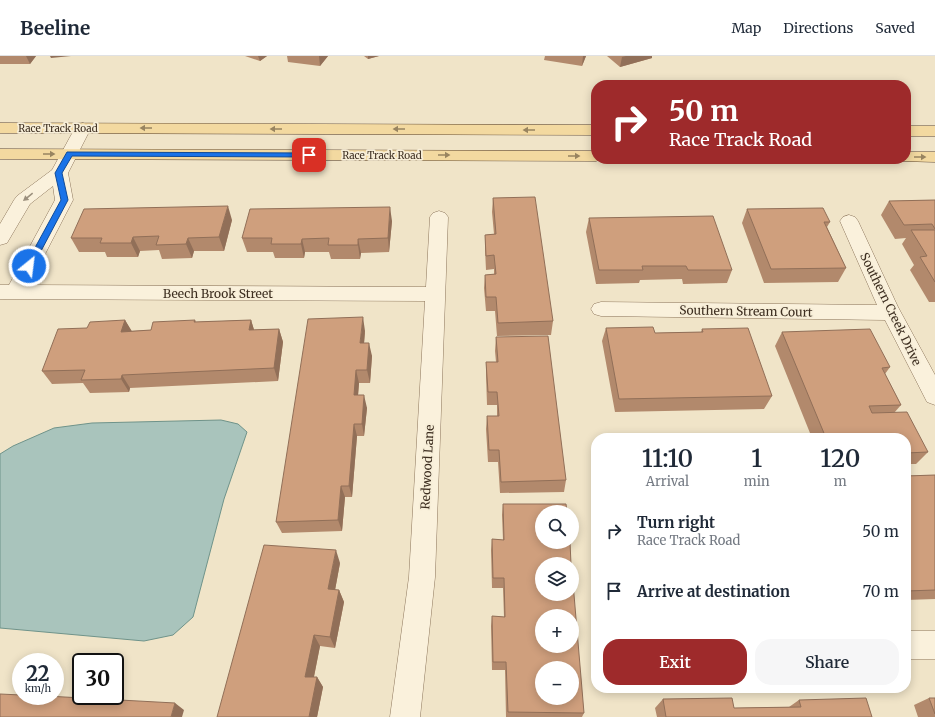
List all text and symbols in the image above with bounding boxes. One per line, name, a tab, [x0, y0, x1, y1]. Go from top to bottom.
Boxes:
text: Beeline	[20, 16, 90, 40]
text: Map	[731, 19, 761, 37]
text: Directions	[783, 19, 853, 37]
text: Saved	[875, 19, 915, 37]
text: 50 m	[669, 93, 738, 129]
icon: right	[603, 96, 655, 148]
street label: Race Track Road	[18, 122, 98, 135]
one-way arrow	[139, 125, 152, 131]
one-way arrow	[269, 126, 282, 132]
one-way arrow	[392, 126, 405, 132]
one-way arrow	[522, 127, 535, 133]
text: Race Track Road	[669, 128, 812, 151]
pin	[292, 138, 326, 172]
icon: arrive	[298, 144, 320, 166]
street label: Race Track Road	[342, 149, 422, 162]
one-way arrow	[43, 151, 56, 157]
one-way arrow	[438, 152, 451, 158]
one-way arrow	[568, 153, 581, 159]
one-way arrow	[914, 154, 927, 160]
one-way arrow	[22, 193, 33, 201]
position arrow	[8, 245, 50, 287]
street label: Southern Creek Drive	[857, 250, 925, 368]
street label: Beech Brook Street	[163, 286, 273, 301]
street label: Southern Stream Court	[679, 302, 813, 320]
street label: Redwood Lane	[417, 424, 437, 510]
text: 11:10	[642, 443, 693, 474]
text: 1	[751, 443, 762, 474]
text: 120	[820, 443, 860, 474]
text: Arrival	[646, 473, 689, 490]
text: min	[744, 473, 770, 490]
text: m	[834, 473, 847, 490]
map controls	[535, 505, 579, 705]
button: search	[535, 505, 579, 549]
text: Turn right	[637, 513, 715, 532]
icon: right	[603, 520, 625, 542]
text: 50 m	[862, 522, 899, 541]
text: Race Track Road	[637, 532, 740, 549]
button: layers	[535, 557, 579, 601]
icon: arrive	[603, 580, 625, 602]
text: Arrive at destination	[637, 582, 790, 601]
text: 70 m	[863, 582, 899, 601]
button: +	[535, 609, 579, 653]
button: Exit	[603, 639, 747, 685]
button: Share	[755, 639, 899, 685]
speed limit sign: 30	[72, 653, 124, 705]
text: 22	[26, 661, 50, 686]
button: −	[535, 661, 579, 705]
text: km/h	[25, 682, 51, 695]

